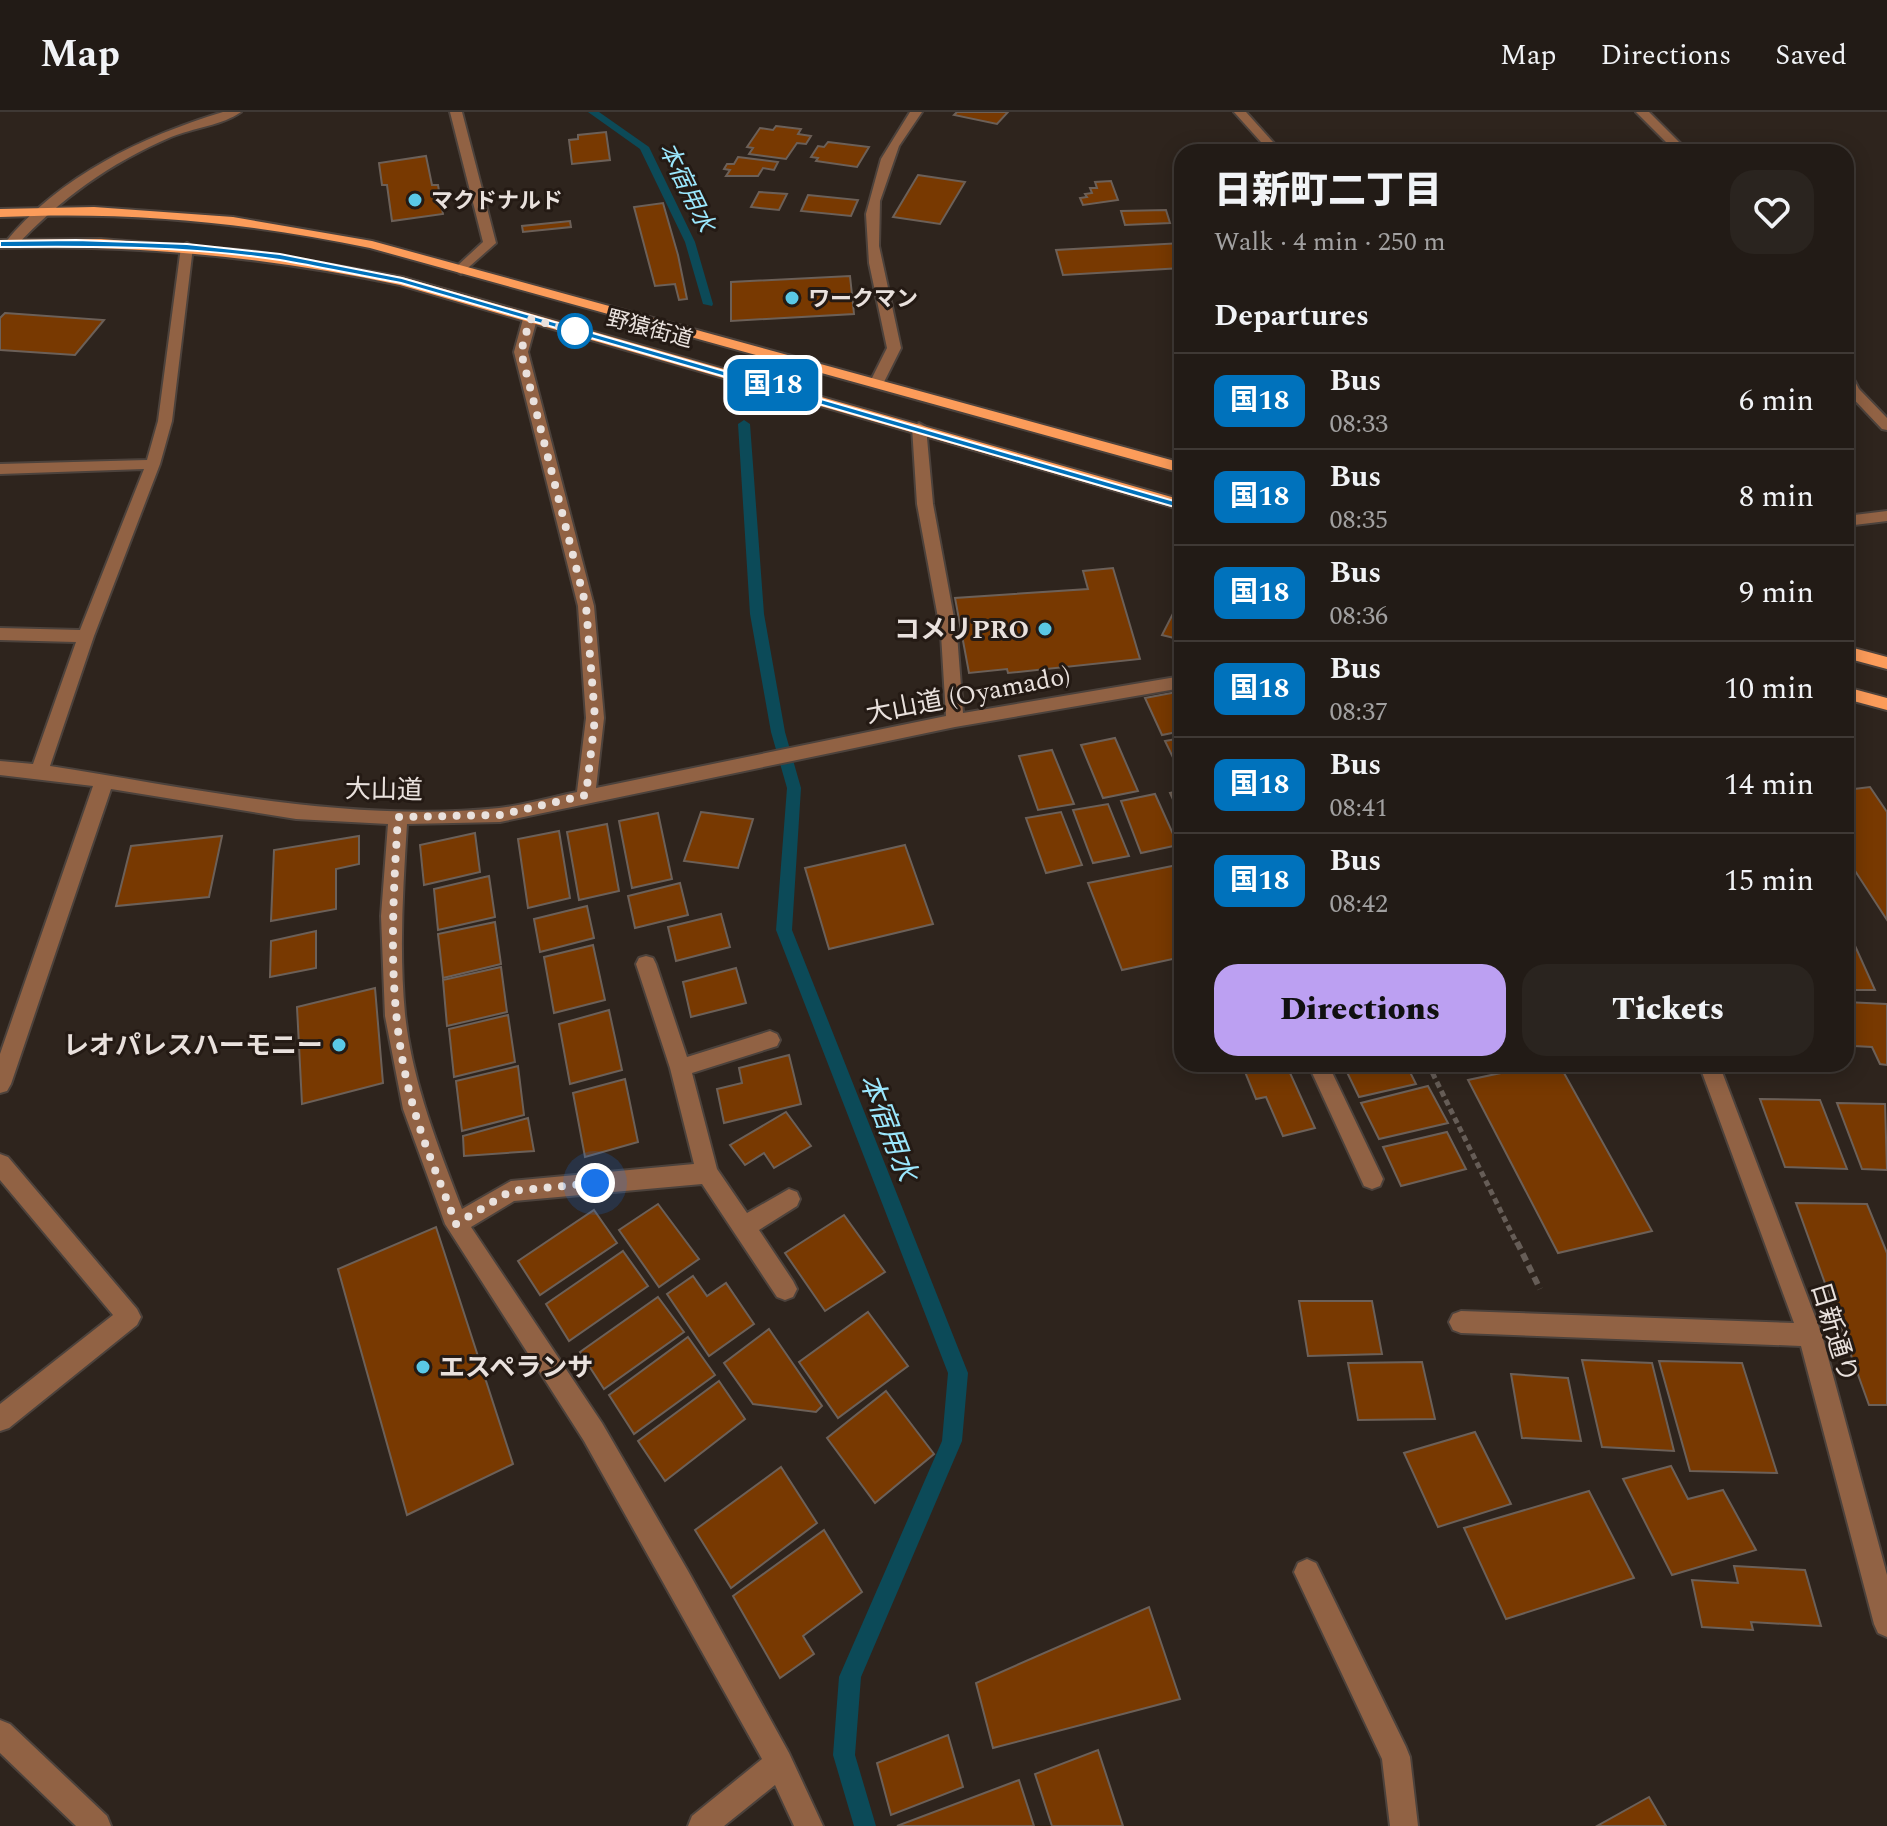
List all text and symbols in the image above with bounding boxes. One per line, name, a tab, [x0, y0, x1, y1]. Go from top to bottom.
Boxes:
text: Map	[40, 26, 120, 84]
text: Map	[1500, 34, 1557, 77]
text: Directions	[1601, 34, 1731, 77]
text: Saved	[1775, 34, 1847, 77]
water label: 本宿用水	[649, 136, 725, 241]
text: 日新町二丁目	[1214, 163, 1442, 221]
button: heart	[1730, 170, 1814, 254]
place label: マクドナルド	[431, 185, 563, 218]
marker: マクドナルド	[406, 191, 424, 209]
text: Walk · 4 min · 250 m	[1214, 222, 1446, 262]
place label: ワークマン	[808, 283, 918, 316]
marker: ワークマン	[783, 289, 801, 307]
text: Departures	[1214, 293, 1369, 339]
street label: 野猿街道	[603, 302, 696, 357]
unlabelled marker	[558, 314, 592, 348]
text: Bus	[1329, 358, 1381, 404]
line badge: 国18	[727, 359, 819, 411]
text: 国18	[743, 363, 803, 406]
text: 6 min	[1739, 378, 1814, 424]
text: 国18	[1230, 379, 1289, 422]
text: 08:33	[1329, 404, 1388, 444]
text: Bus	[1329, 454, 1381, 500]
text: 8 min	[1739, 474, 1814, 520]
text: 国18	[1230, 475, 1289, 518]
text: 08:35	[1329, 500, 1388, 540]
text: Bus	[1329, 550, 1381, 596]
text: 9 min	[1739, 570, 1814, 616]
text: 国18	[1230, 571, 1289, 614]
text: 08:36	[1329, 596, 1388, 636]
place label: コメリPRO	[894, 610, 1029, 650]
marker: コメリPRO	[1036, 620, 1054, 638]
text: Bus	[1329, 646, 1381, 692]
street label: 大山道 (Oyamado)	[862, 656, 1074, 734]
text: 10 min	[1724, 666, 1814, 712]
text: 国18	[1230, 667, 1289, 710]
text: 08:37	[1329, 692, 1388, 732]
text: Bus	[1329, 742, 1381, 788]
text: 14 min	[1724, 762, 1814, 808]
text: 国18	[1230, 763, 1289, 806]
street label: 大山道	[345, 769, 423, 811]
text: 08:41	[1329, 788, 1388, 828]
text: Bus	[1329, 838, 1381, 884]
text: 15 min	[1724, 858, 1814, 904]
text: 国18	[1230, 859, 1289, 902]
text: 08:42	[1329, 884, 1388, 924]
button: Directions	[1214, 964, 1506, 1056]
button: Tickets	[1522, 964, 1814, 1056]
place label: レオパレスハーモニー	[63, 1026, 323, 1066]
marker: レオパレスハーモニー	[330, 1036, 348, 1054]
water label: 本宿用水	[847, 1068, 929, 1190]
your location	[575, 1163, 615, 1203]
street label: 日新通り	[1800, 1277, 1868, 1388]
place label: エスペランサ	[439, 1348, 593, 1388]
marker: エスペランサ	[414, 1358, 432, 1376]

